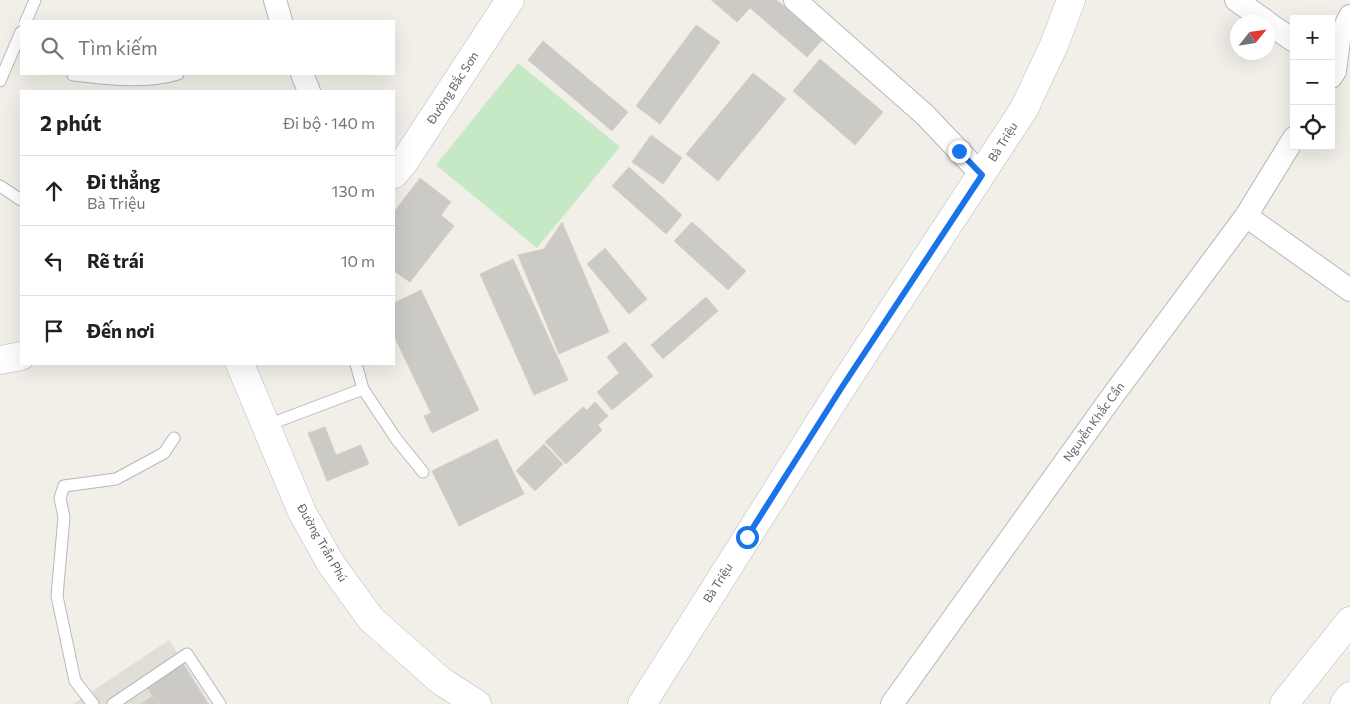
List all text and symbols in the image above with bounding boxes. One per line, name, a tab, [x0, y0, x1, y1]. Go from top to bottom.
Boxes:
north arrow	[1230, 15, 1275, 60]
map controls	[1290, 15, 1335, 150]
button: +	[1290, 15, 1335, 60]
search box	[20, 20, 395, 75]
icon: search	[38, 34, 66, 62]
text: Tìm kiếm	[78, 36, 157, 59]
street label: Đường Bắc Sơn	[423, 49, 481, 127]
button: −	[1290, 60, 1335, 105]
button: locate	[1290, 105, 1335, 150]
text: 2 phút	[40, 110, 101, 135]
text: Đi bộ · 140 m	[283, 113, 375, 132]
street label: Bà Triệu	[985, 119, 1020, 164]
route end	[948, 140, 971, 163]
text: Đi thẳng	[87, 170, 160, 193]
icon: ahead	[40, 177, 68, 205]
text: 130 m	[332, 181, 375, 200]
text: Bà Triệu	[87, 193, 146, 212]
icon: left	[40, 247, 68, 275]
text: Rẽ trái	[87, 249, 144, 272]
text: 10 m	[341, 251, 375, 270]
icon: arrive	[40, 317, 68, 345]
text: Đến nơi	[87, 319, 155, 342]
street label: Nguyễn Khắc Cần	[1060, 379, 1127, 464]
street label: Đường Trần Phú	[294, 500, 351, 584]
route start	[736, 526, 759, 549]
street label: Bà Triệu	[700, 560, 735, 605]

